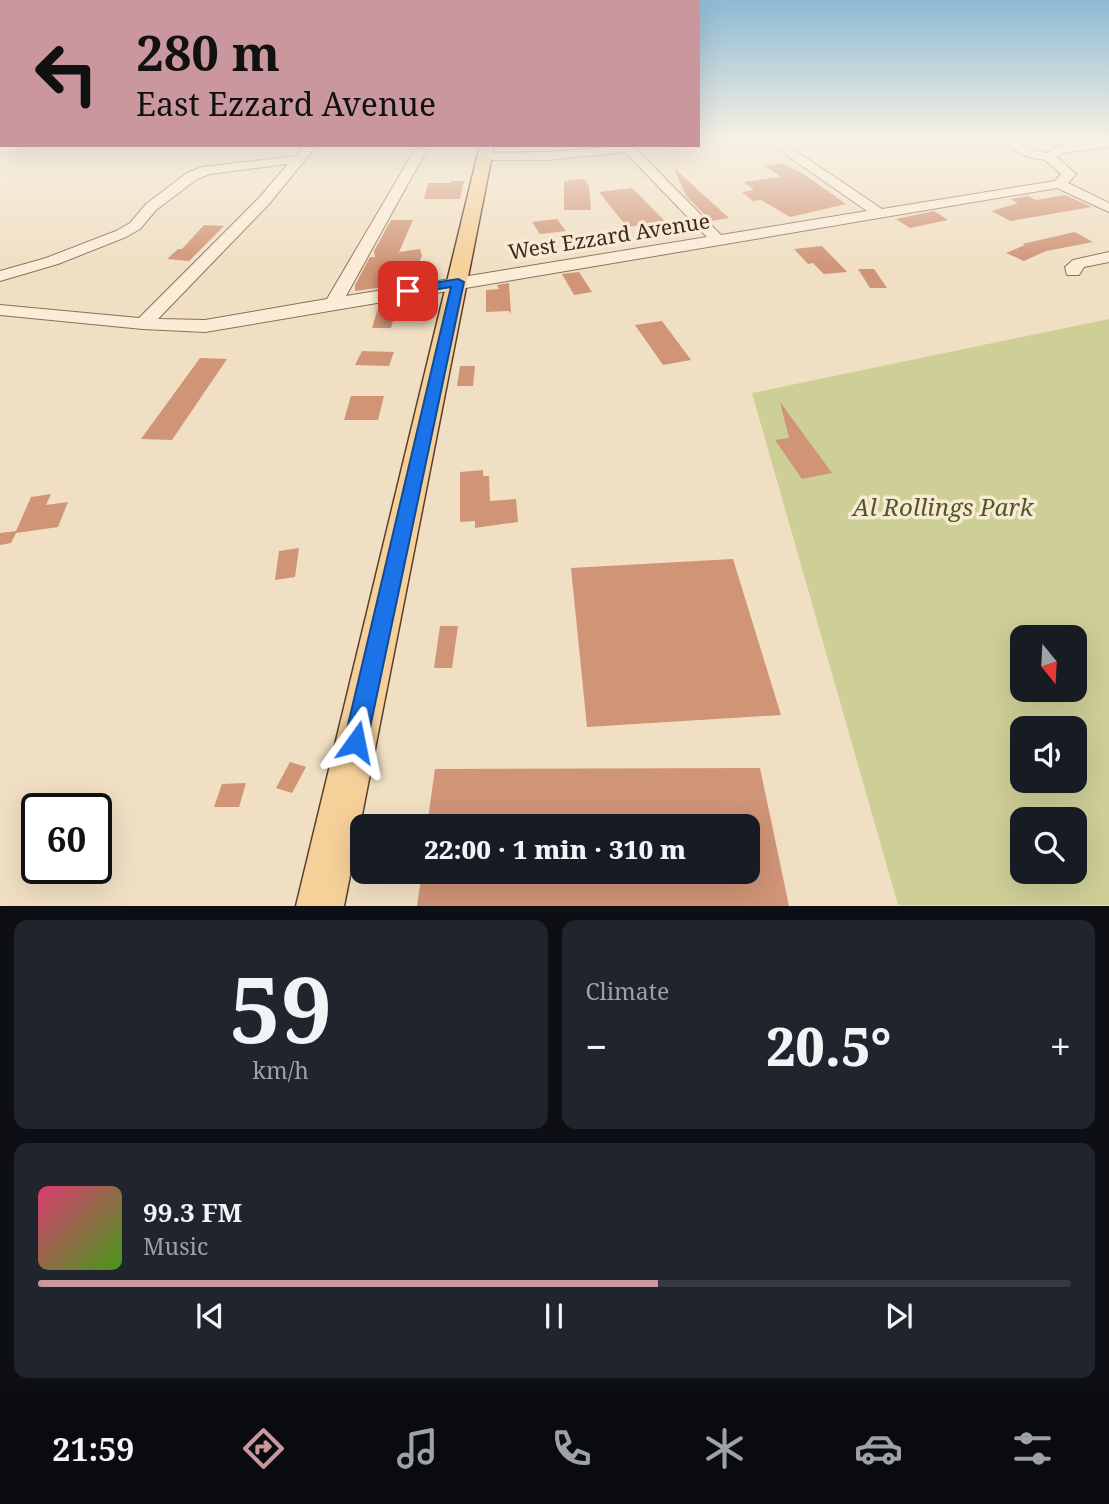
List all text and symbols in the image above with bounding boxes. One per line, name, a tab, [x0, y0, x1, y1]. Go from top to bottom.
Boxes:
text: 280 m	[136, 19, 280, 85]
icon: left	[21, 28, 112, 119]
text: East Ezzard Avenue	[136, 82, 436, 125]
street label: West Ezzard Avenue	[506, 206, 712, 266]
pin	[378, 261, 438, 321]
icon: arrive	[389, 272, 427, 310]
park label: Al Rollings Park	[851, 490, 1035, 523]
north arrow	[1010, 625, 1087, 702]
map controls	[1010, 625, 1087, 884]
position arrow	[319, 705, 393, 779]
button: sound	[1010, 716, 1087, 793]
speed limit sign: 60	[21, 793, 112, 884]
button: search	[1010, 807, 1087, 884]
text: 22:00 · 1 min · 310 m	[424, 831, 686, 867]
text: 59	[229, 946, 332, 1070]
text: Climate	[586, 975, 669, 1007]
text: 20.5°	[766, 1010, 891, 1081]
text: −	[586, 1020, 608, 1072]
text: +	[1050, 1020, 1071, 1072]
text: km/h	[253, 1054, 309, 1086]
text: 99.3 FM	[143, 1194, 242, 1230]
text: Music	[143, 1230, 208, 1262]
icon: previous	[191, 1297, 229, 1335]
icon: pause	[535, 1297, 573, 1335]
icon: next	[880, 1297, 918, 1335]
icon: directions	[239, 1424, 288, 1473]
icon: music	[393, 1424, 442, 1473]
icon: phone	[547, 1424, 596, 1473]
icon: climate	[700, 1424, 749, 1473]
icon: car	[854, 1424, 903, 1473]
icon: filters	[1008, 1424, 1057, 1473]
text: 21:59	[52, 1427, 134, 1470]

